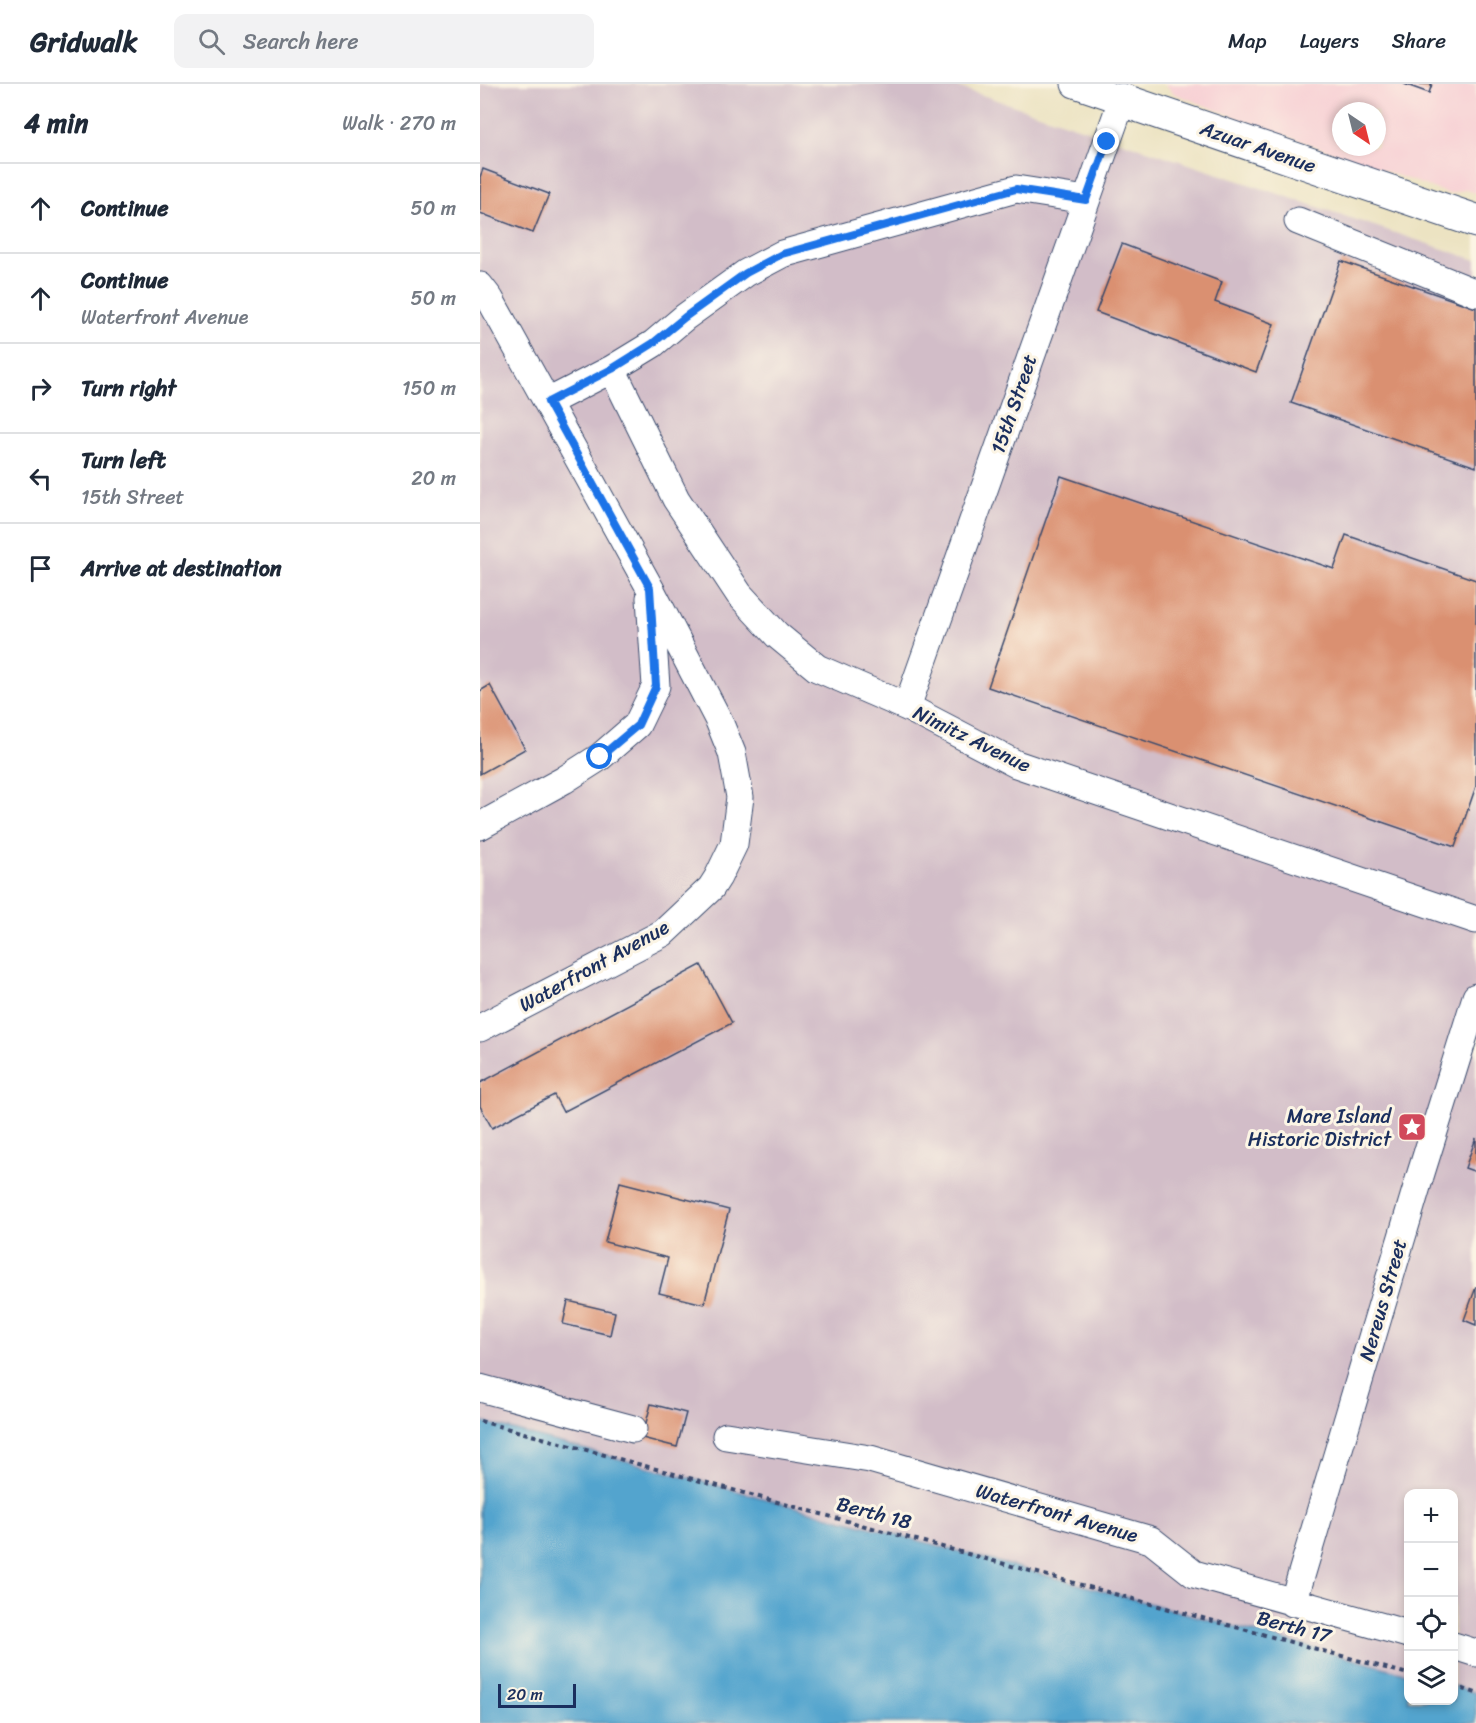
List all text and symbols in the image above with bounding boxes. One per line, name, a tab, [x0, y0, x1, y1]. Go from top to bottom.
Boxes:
search box	[174, 14, 594, 68]
text: Gridwalk	[30, 17, 138, 66]
text: Search here	[243, 22, 359, 61]
text: Map	[1228, 22, 1267, 60]
text: Layers	[1300, 22, 1359, 60]
text: Share	[1392, 22, 1446, 60]
icon: search	[195, 25, 228, 58]
text: 4 min	[24, 100, 88, 146]
north arrow	[1332, 102, 1386, 156]
text: Walk · 270 m	[342, 106, 456, 141]
street label: Azuar Avenue	[1194, 111, 1321, 183]
route end	[1093, 128, 1119, 154]
text: Continue	[81, 189, 169, 228]
text: 50 m	[411, 191, 456, 226]
icon: ahead	[24, 192, 57, 225]
text: Continue	[81, 261, 169, 300]
text: 50 m	[411, 281, 456, 316]
icon: ahead	[24, 282, 57, 315]
text: Waterfront Avenue	[81, 300, 248, 335]
street label: 15th Street	[981, 349, 1047, 459]
text: Turn right	[81, 369, 176, 408]
text: 150 m	[402, 371, 456, 406]
icon: right	[24, 372, 57, 405]
text: Turn left	[81, 441, 166, 480]
text: 20 m	[411, 461, 456, 496]
icon: left	[24, 462, 57, 495]
text: 15th Street	[81, 480, 184, 515]
text: Arrive at destination	[81, 549, 282, 588]
icon: arrive	[24, 552, 57, 585]
street label: Nimitz Avenue	[907, 695, 1037, 783]
route start	[586, 743, 612, 769]
street label: Waterfront Avenue	[512, 910, 676, 1022]
place label: Mare Island Historic District	[1248, 1099, 1392, 1157]
place icon: Mare Island Historic District	[1396, 1111, 1428, 1143]
street label: Nereus Street	[1349, 1234, 1417, 1365]
street label: Waterfront Avenue	[972, 1473, 1143, 1553]
street label: Berth 18	[833, 1486, 915, 1540]
map controls	[1404, 1489, 1458, 1705]
button: +	[1404, 1489, 1458, 1543]
button: −	[1404, 1543, 1458, 1597]
button: locate	[1404, 1597, 1458, 1651]
street label: Berth 17	[1253, 1600, 1337, 1654]
button: layers	[1404, 1651, 1458, 1705]
text: 20 m	[507, 1680, 543, 1709]
scale bar	[498, 1681, 576, 1708]

